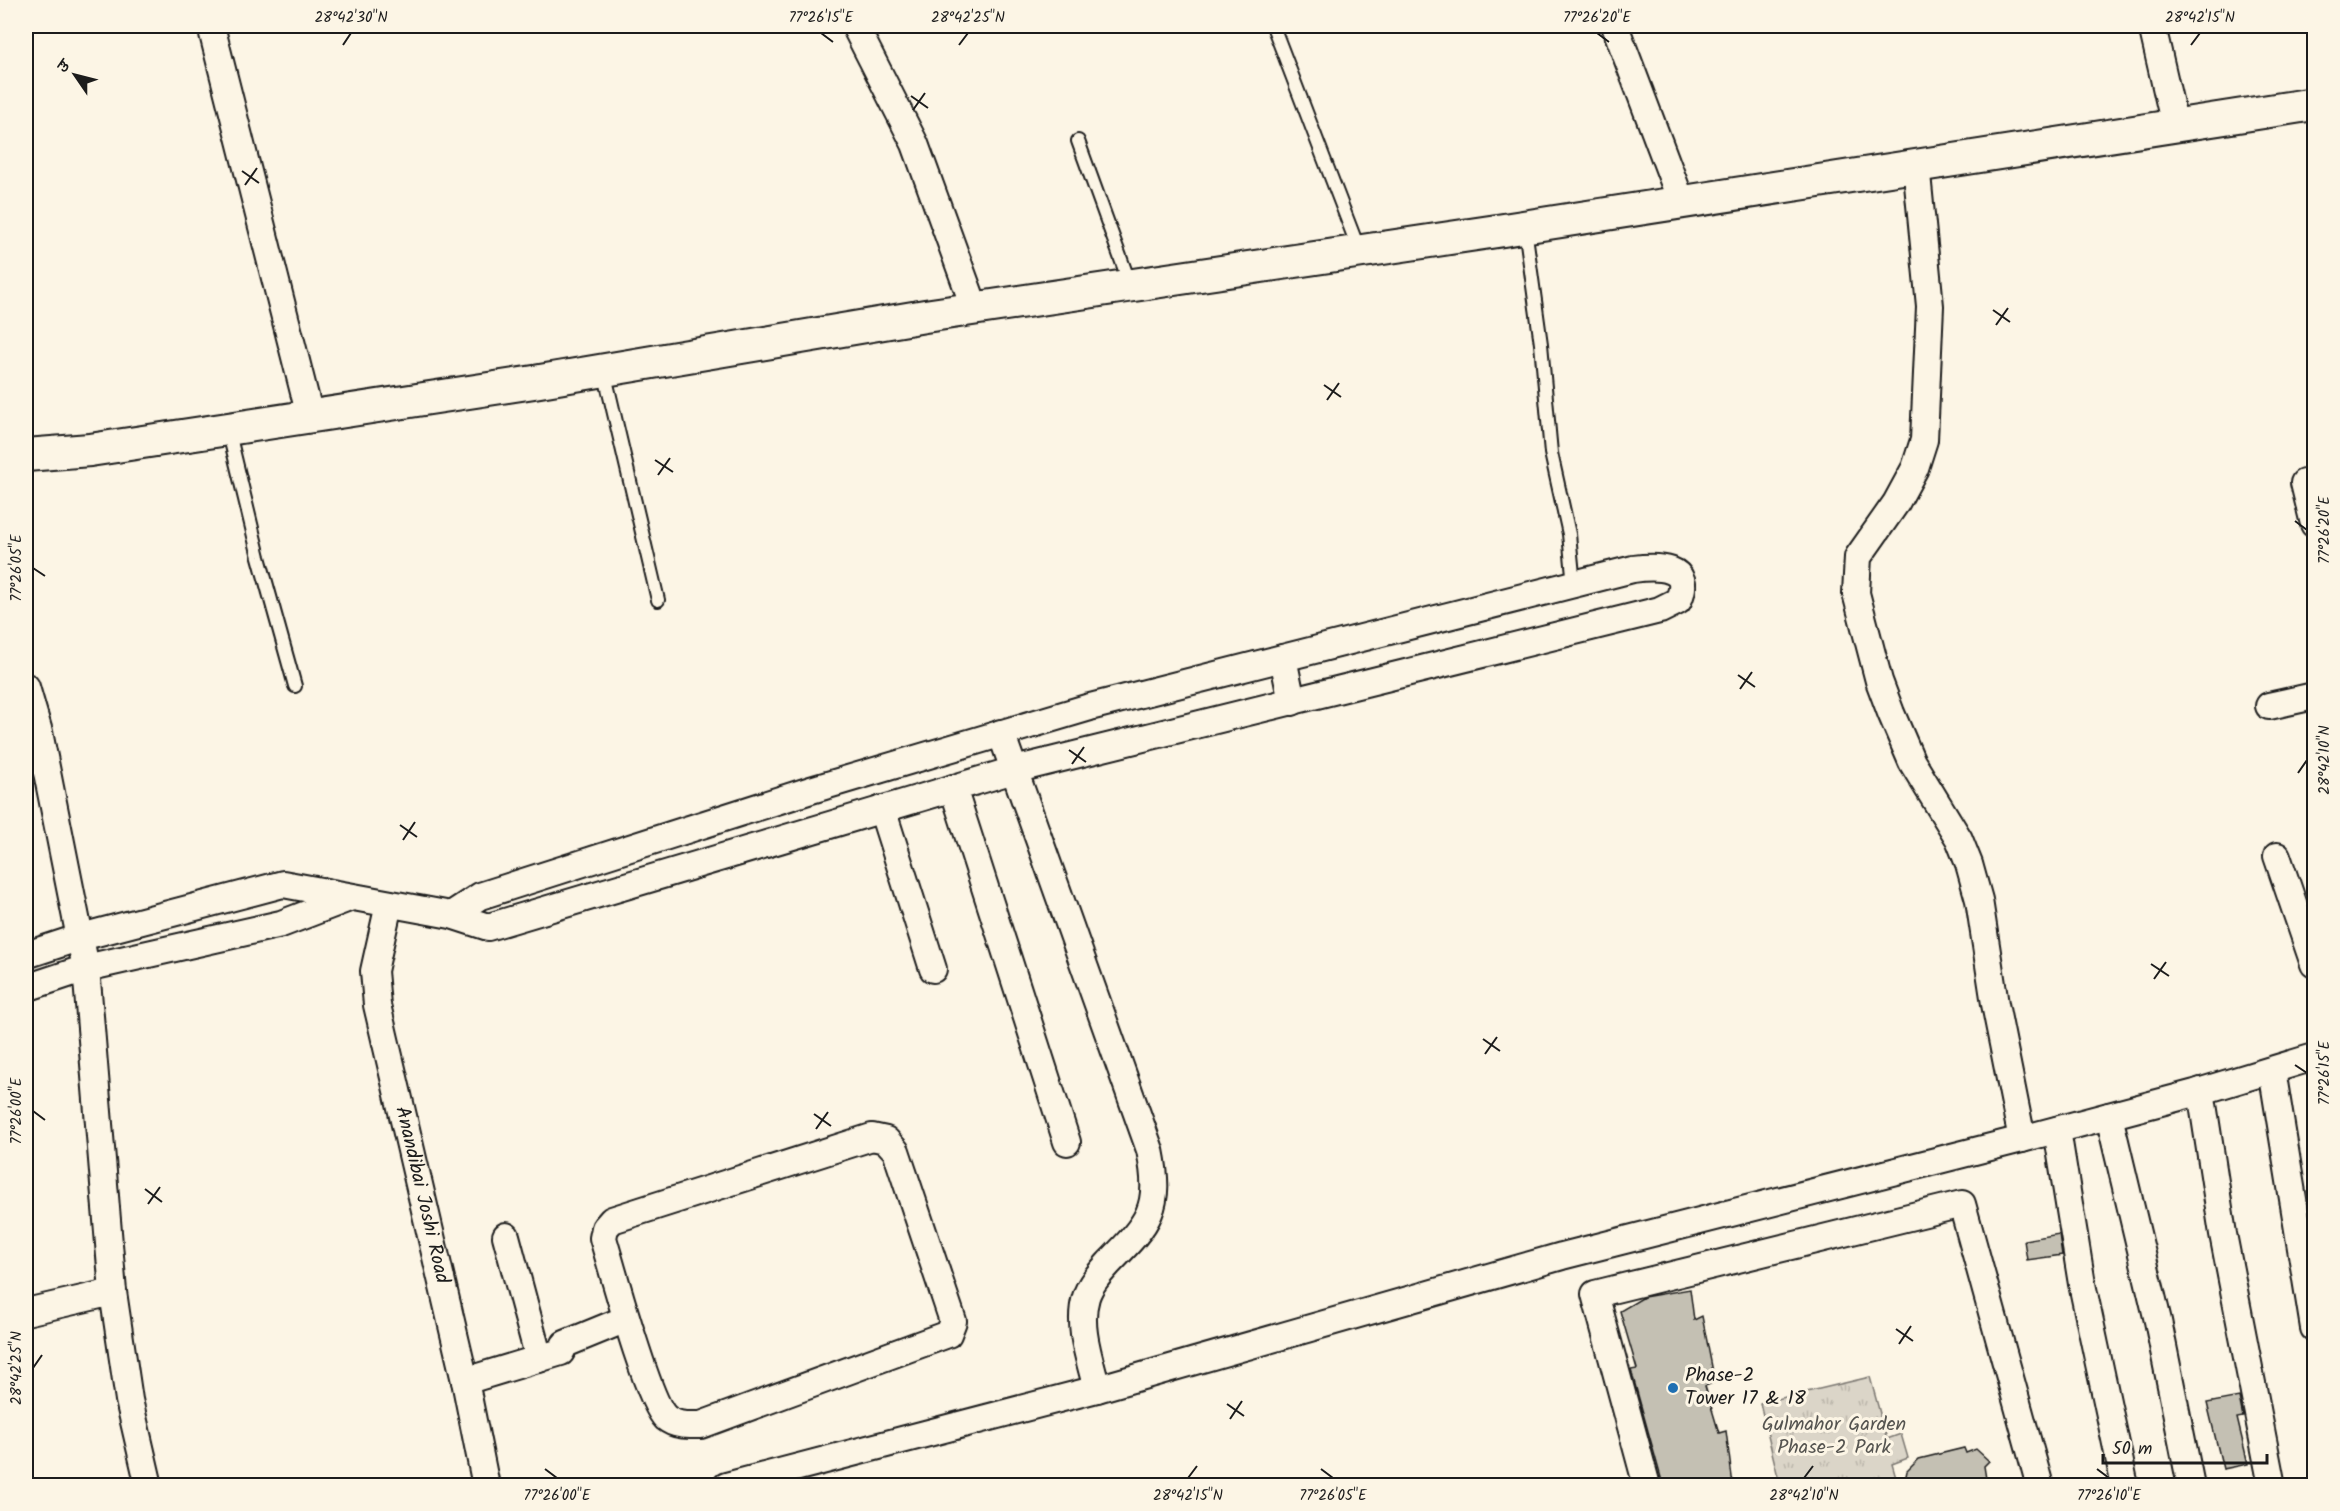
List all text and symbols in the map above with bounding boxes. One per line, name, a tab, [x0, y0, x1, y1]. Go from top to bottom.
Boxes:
text: 28°42'30"N	[314, 6, 388, 30]
text: 77°26'15"E	[789, 6, 855, 30]
text: 28°42'25"N	[931, 6, 1005, 30]
text: 77°26'20"E	[1563, 6, 1632, 30]
text: 28°42'15"N	[2165, 6, 2235, 30]
north arrow	[45, 45, 105, 105]
text: उ	[51, 54, 79, 79]
text: 77°26'20"E	[2313, 495, 2337, 564]
text: 77°26'05"E	[5, 533, 29, 602]
text: 28°42'10"N	[2313, 725, 2337, 795]
text: 77°26'15"E	[2313, 1039, 2337, 1105]
text: 77°26'00"E	[5, 1076, 29, 1144]
street label: Anandibai Joshi Road	[385, 1103, 458, 1288]
text: 28°42'25"N	[5, 1331, 29, 1405]
place label: Phase-2 Tower 17 & 18	[1685, 1360, 1807, 1415]
marker: Phase-2 Tower 17 & 18	[1666, 1381, 1680, 1395]
park label: Gulmahor Garden Phase-2 Park	[1762, 1409, 1906, 1464]
scale bar	[2103, 1427, 2266, 1465]
text: 50 m	[2112, 1435, 2152, 1464]
text: 77°26'00"E	[524, 1484, 592, 1508]
text: 28°42'15"N	[1153, 1484, 1223, 1508]
text: 77°26'05"E	[1299, 1484, 1368, 1508]
text: 28°42'10"N	[1769, 1484, 1839, 1508]
text: 77°26'10"E	[2077, 1484, 2142, 1508]

